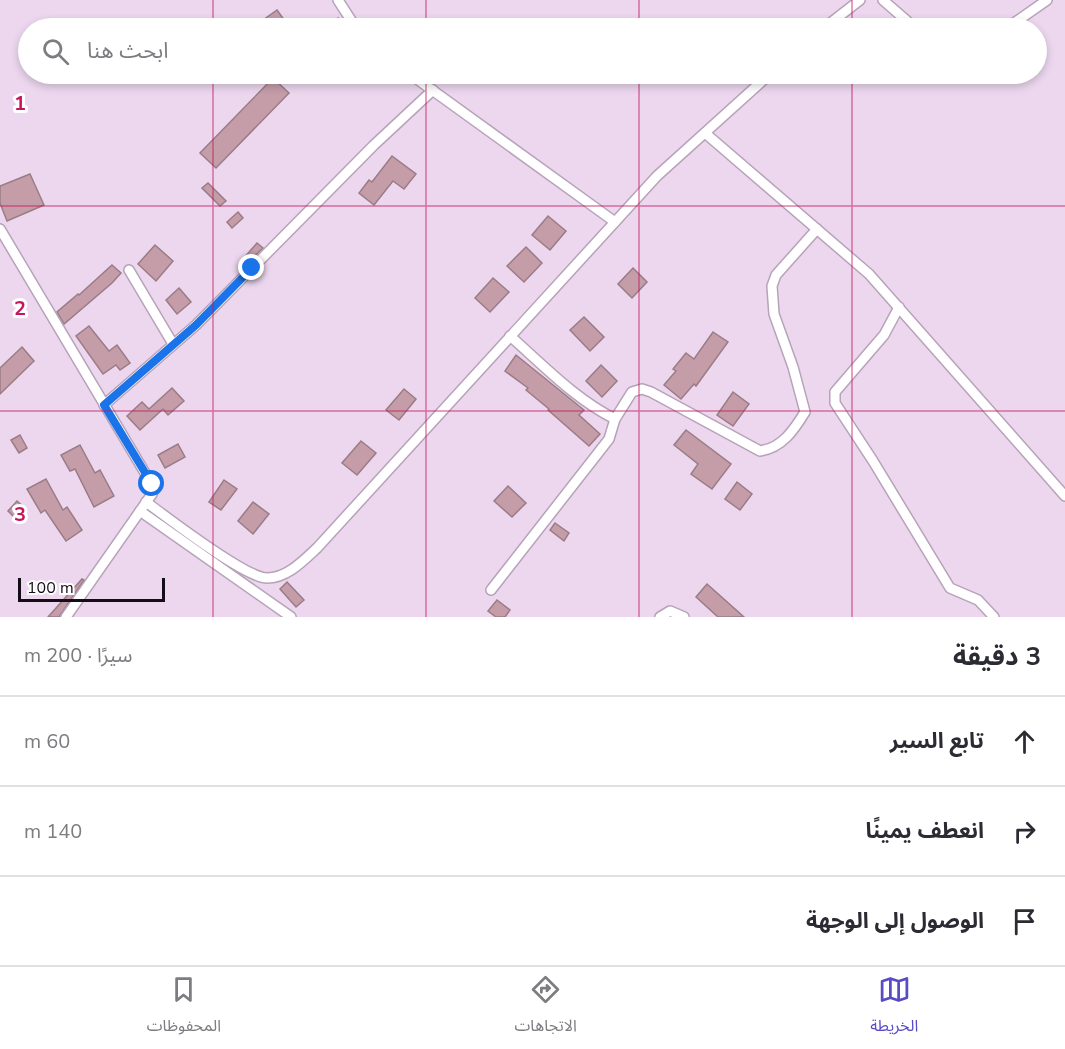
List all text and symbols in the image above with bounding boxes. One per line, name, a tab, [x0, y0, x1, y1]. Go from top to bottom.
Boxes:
search box	[18, 18, 1047, 84]
icon: search	[39, 35, 72, 68]
text: ابحث هنا	[87, 36, 168, 66]
text: 1	[14, 90, 26, 117]
route end	[238, 254, 264, 280]
text: 2	[14, 295, 26, 322]
route start	[138, 470, 164, 496]
text: 3	[14, 501, 26, 528]
scale bar	[18, 575, 165, 602]
text: 100 m	[27, 577, 74, 599]
text: 3 دقيقة	[953, 639, 1041, 674]
text: سيرًا · 200 m	[24, 642, 132, 669]
icon: ahead	[1008, 725, 1041, 758]
text: تابع السير	[890, 726, 984, 756]
text: 60 m	[24, 728, 70, 755]
icon: right	[1008, 815, 1041, 848]
text: انعطف يمينًا	[866, 816, 984, 846]
text: 140 m	[24, 818, 82, 845]
icon: arrive	[1008, 905, 1041, 938]
text: الوصول إلى الوجهة	[806, 906, 984, 936]
tab: المحفوظات	[147, 973, 221, 1043]
tab: الاتجاهات	[514, 973, 577, 1043]
tab: الخريطة	[870, 973, 918, 1043]

